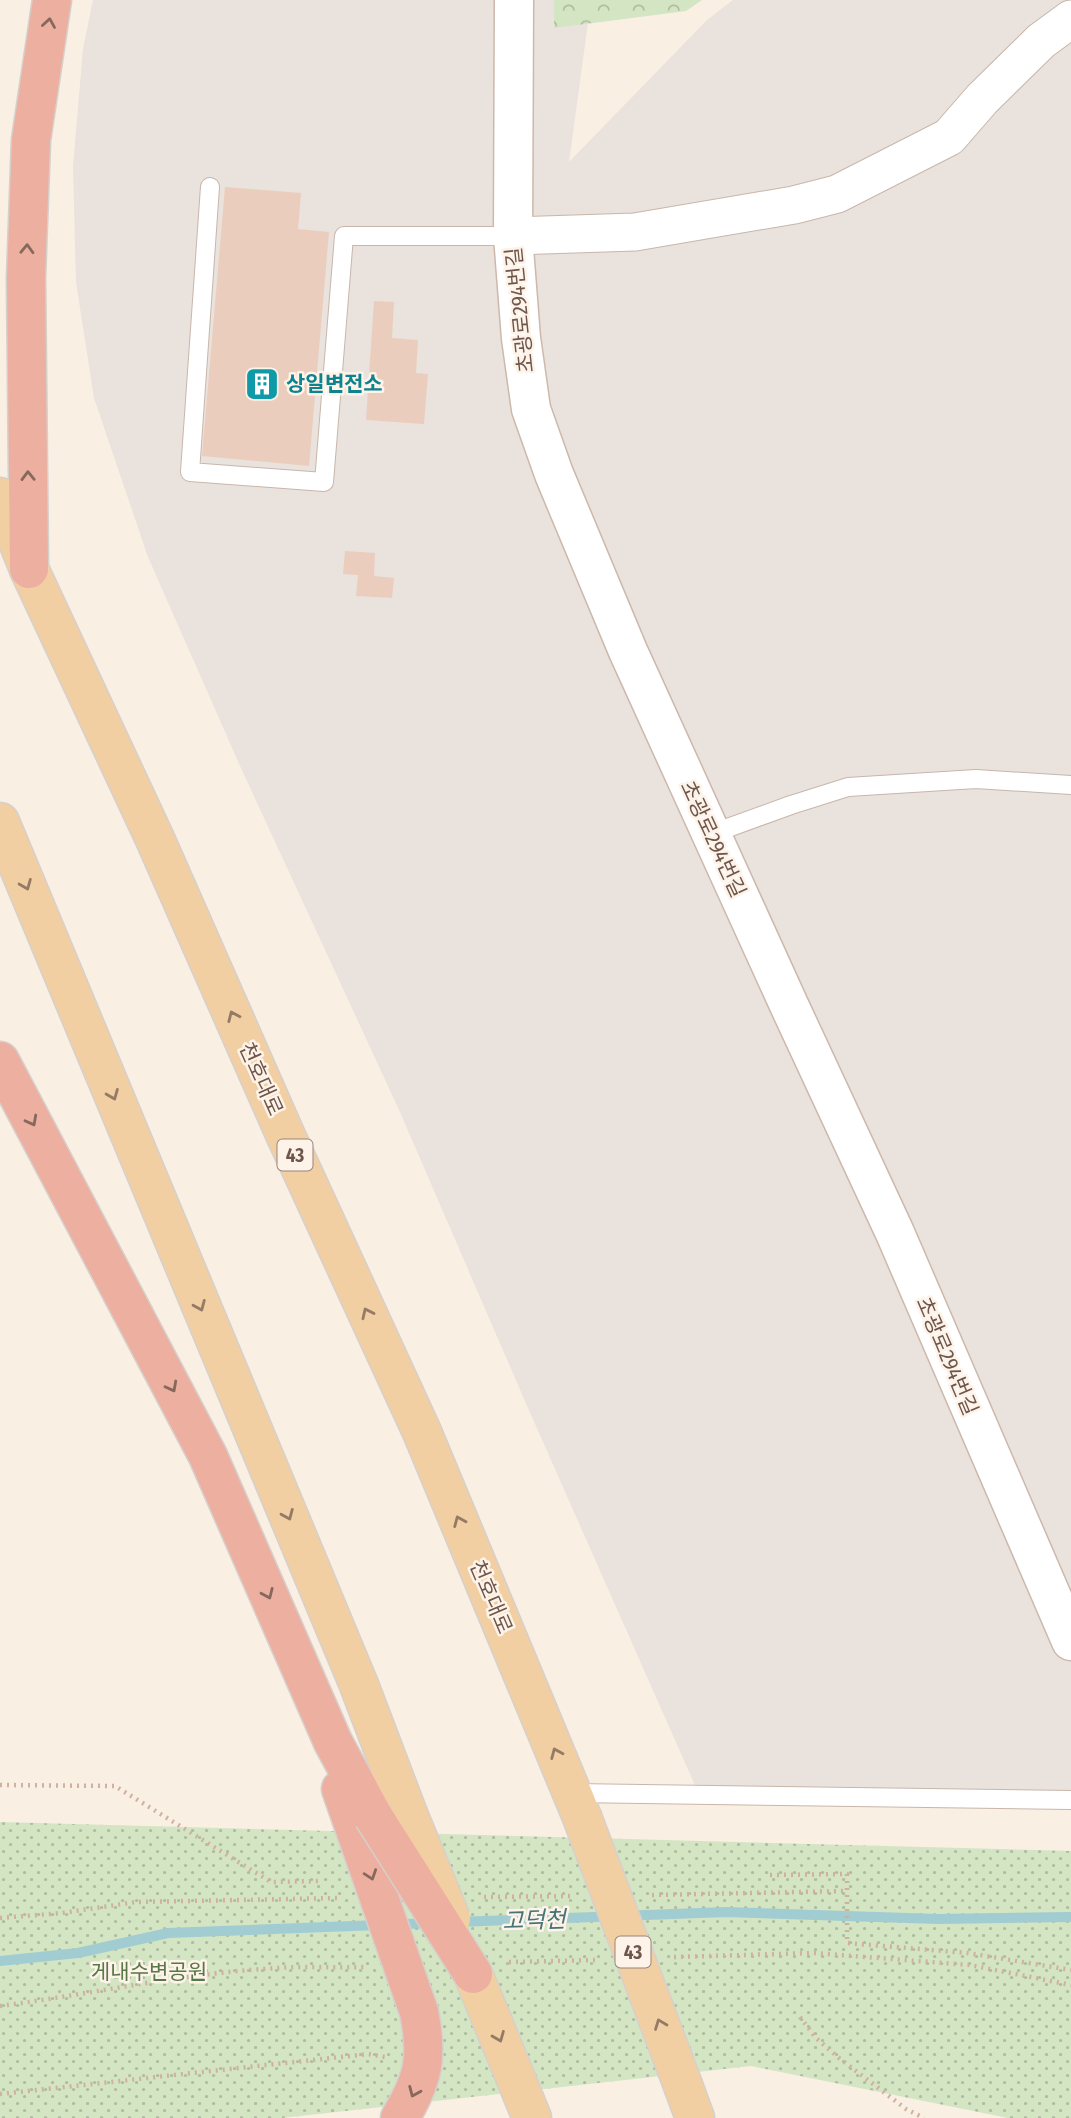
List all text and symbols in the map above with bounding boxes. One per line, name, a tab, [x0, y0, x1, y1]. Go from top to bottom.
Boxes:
one-way arrow	[41, 17, 56, 29]
one-way arrow	[19, 243, 34, 254]
street label: 초광로294번길	[500, 246, 540, 374]
building icon: 상일변전소	[243, 365, 281, 403]
place label: 상일변전소	[286, 371, 383, 397]
one-way arrow	[20, 470, 36, 481]
street label: 초광로294번길	[675, 776, 751, 902]
one-way arrow	[18, 878, 32, 890]
one-way arrow	[227, 1011, 241, 1023]
street label: 천호대로	[233, 1038, 289, 1120]
one-way arrow	[104, 1089, 118, 1101]
one-way arrow	[23, 1114, 37, 1126]
road number: 43	[278, 1140, 312, 1170]
street label: 초광로294번길	[910, 1293, 984, 1419]
one-way arrow	[192, 1298, 206, 1311]
one-way arrow	[361, 1308, 375, 1320]
one-way arrow	[164, 1380, 177, 1393]
one-way arrow	[280, 1508, 294, 1521]
one-way arrow	[453, 1515, 467, 1528]
street label: 천호대로	[464, 1556, 518, 1638]
one-way arrow	[260, 1586, 274, 1599]
one-way arrow	[551, 1748, 565, 1760]
one-way arrow	[363, 1868, 377, 1881]
water label: 고덕천	[502, 1905, 569, 1935]
road number: 43	[616, 1936, 650, 1968]
park label: 게내수변공원	[91, 1959, 207, 1985]
one-way arrow	[654, 2019, 668, 2031]
one-way arrow	[490, 2031, 504, 2043]
one-way arrow	[408, 2085, 422, 2097]

